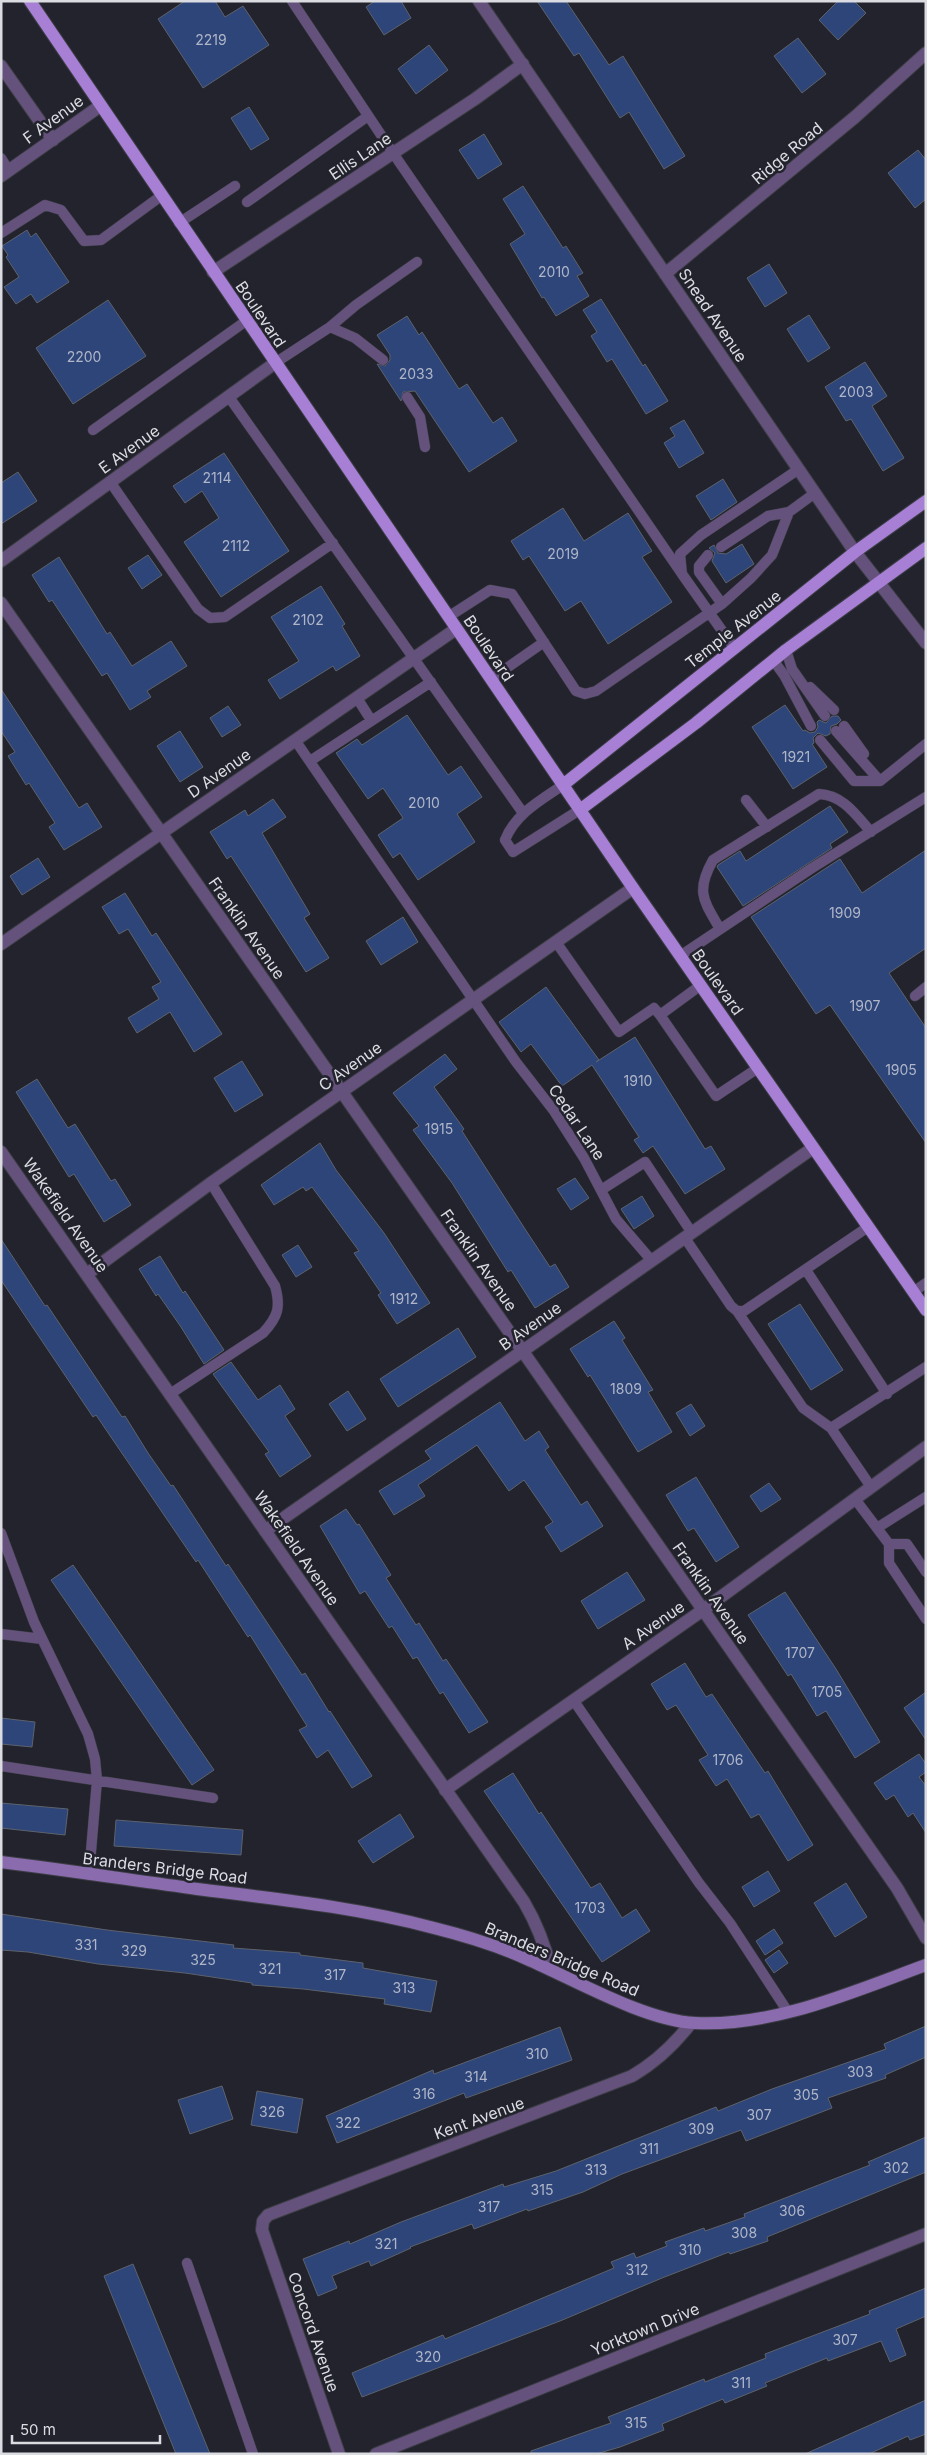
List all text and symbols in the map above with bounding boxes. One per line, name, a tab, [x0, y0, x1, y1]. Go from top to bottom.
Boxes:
house number: 2219	[195, 31, 227, 48]
street label: F Avenue	[19, 90, 87, 148]
street label: Ridge Road	[748, 118, 826, 188]
street label: Ellis Lane	[325, 128, 395, 184]
house number: 2010	[538, 263, 570, 280]
street label: Snead Avenue	[674, 264, 752, 366]
street label: Boulevard	[231, 277, 291, 351]
house number: 2200	[67, 348, 101, 365]
house number: 2033	[399, 365, 433, 382]
house number: 2003	[839, 383, 873, 400]
street label: E Avenue	[95, 420, 163, 478]
house number: 2114	[203, 469, 231, 486]
house number: 2112	[222, 537, 250, 554]
house number: 2019	[547, 545, 579, 562]
street label: Temple Avenue	[681, 585, 785, 673]
house number: 2102	[292, 611, 324, 628]
street label: Boulevard	[459, 611, 519, 685]
street label: D Avenue	[184, 744, 254, 802]
house number: 1921	[782, 748, 810, 765]
house number: 2010	[408, 794, 440, 811]
street label: Franklin Avenue	[204, 873, 290, 983]
house number: 1909	[829, 904, 861, 921]
street label: Boulevard	[688, 945, 748, 1019]
house number: 1907	[850, 997, 881, 1014]
street label: C Avenue	[315, 1037, 385, 1095]
house number: 1905	[885, 1061, 917, 1078]
house number: 1910	[624, 1072, 652, 1089]
street label: Cedar Lane	[544, 1080, 610, 1164]
house number: 1915	[425, 1120, 453, 1137]
street label: Wakefield Avenue	[19, 1154, 113, 1276]
street label: Franklin Avenue	[436, 1205, 522, 1315]
house number: 1912	[390, 1290, 418, 1307]
street label: B Avenue	[495, 1297, 565, 1355]
house number: 1809	[610, 1380, 642, 1397]
street label: Wakefield Avenue	[250, 1487, 344, 1609]
street label: Franklin Avenue	[668, 1538, 754, 1648]
street label: A Avenue	[618, 1596, 688, 1654]
house number: 1707	[785, 1644, 815, 1661]
house number: 1705	[812, 1683, 842, 1700]
house number: 1706	[713, 1751, 743, 1768]
street label: Branders Bridge Road	[82, 1848, 248, 1888]
house number: 1703	[575, 1899, 605, 1916]
street label: Branders Bridge Road	[482, 1917, 642, 2001]
house number: 331	[75, 1936, 98, 1953]
house number: 329	[121, 1942, 147, 1959]
house number: 325	[190, 1951, 216, 1968]
house number: 321	[259, 1960, 281, 1977]
house number: 317	[324, 1966, 346, 1983]
house number: 313	[393, 1979, 416, 1996]
house number: 310	[525, 2045, 549, 2062]
house number: 303	[847, 2063, 873, 2080]
house number: 314	[464, 2068, 488, 2085]
house number: 316	[412, 2085, 436, 2102]
house number: 305	[793, 2086, 819, 2103]
street label: Kent Avenue	[431, 2092, 527, 2144]
house number: 326	[259, 2103, 285, 2120]
house number: 307	[746, 2106, 772, 2123]
house number: 322	[335, 2114, 361, 2131]
house number: 309	[688, 2120, 714, 2137]
house number: 311	[639, 2140, 659, 2157]
house number: 302	[883, 2159, 909, 2176]
house number: 313	[585, 2161, 608, 2178]
house number: 315	[531, 2181, 553, 2198]
house number: 317	[478, 2198, 500, 2215]
house number: 306	[779, 2202, 805, 2219]
house number: 308	[731, 2224, 757, 2241]
house number: 321	[375, 2235, 397, 2252]
house number: 310	[678, 2241, 702, 2258]
house number: 312	[626, 2261, 648, 2278]
street label: Concord Avenue	[284, 2269, 344, 2395]
street label: Yorktown Drive	[588, 2298, 702, 2360]
house number: 307	[832, 2331, 858, 2348]
house number: 320	[415, 2348, 441, 2365]
house number: 311	[731, 2374, 751, 2391]
scale bar	[12, 2412, 160, 2444]
house number: 315	[625, 2414, 647, 2431]
text: 50 m	[20, 2420, 56, 2439]

